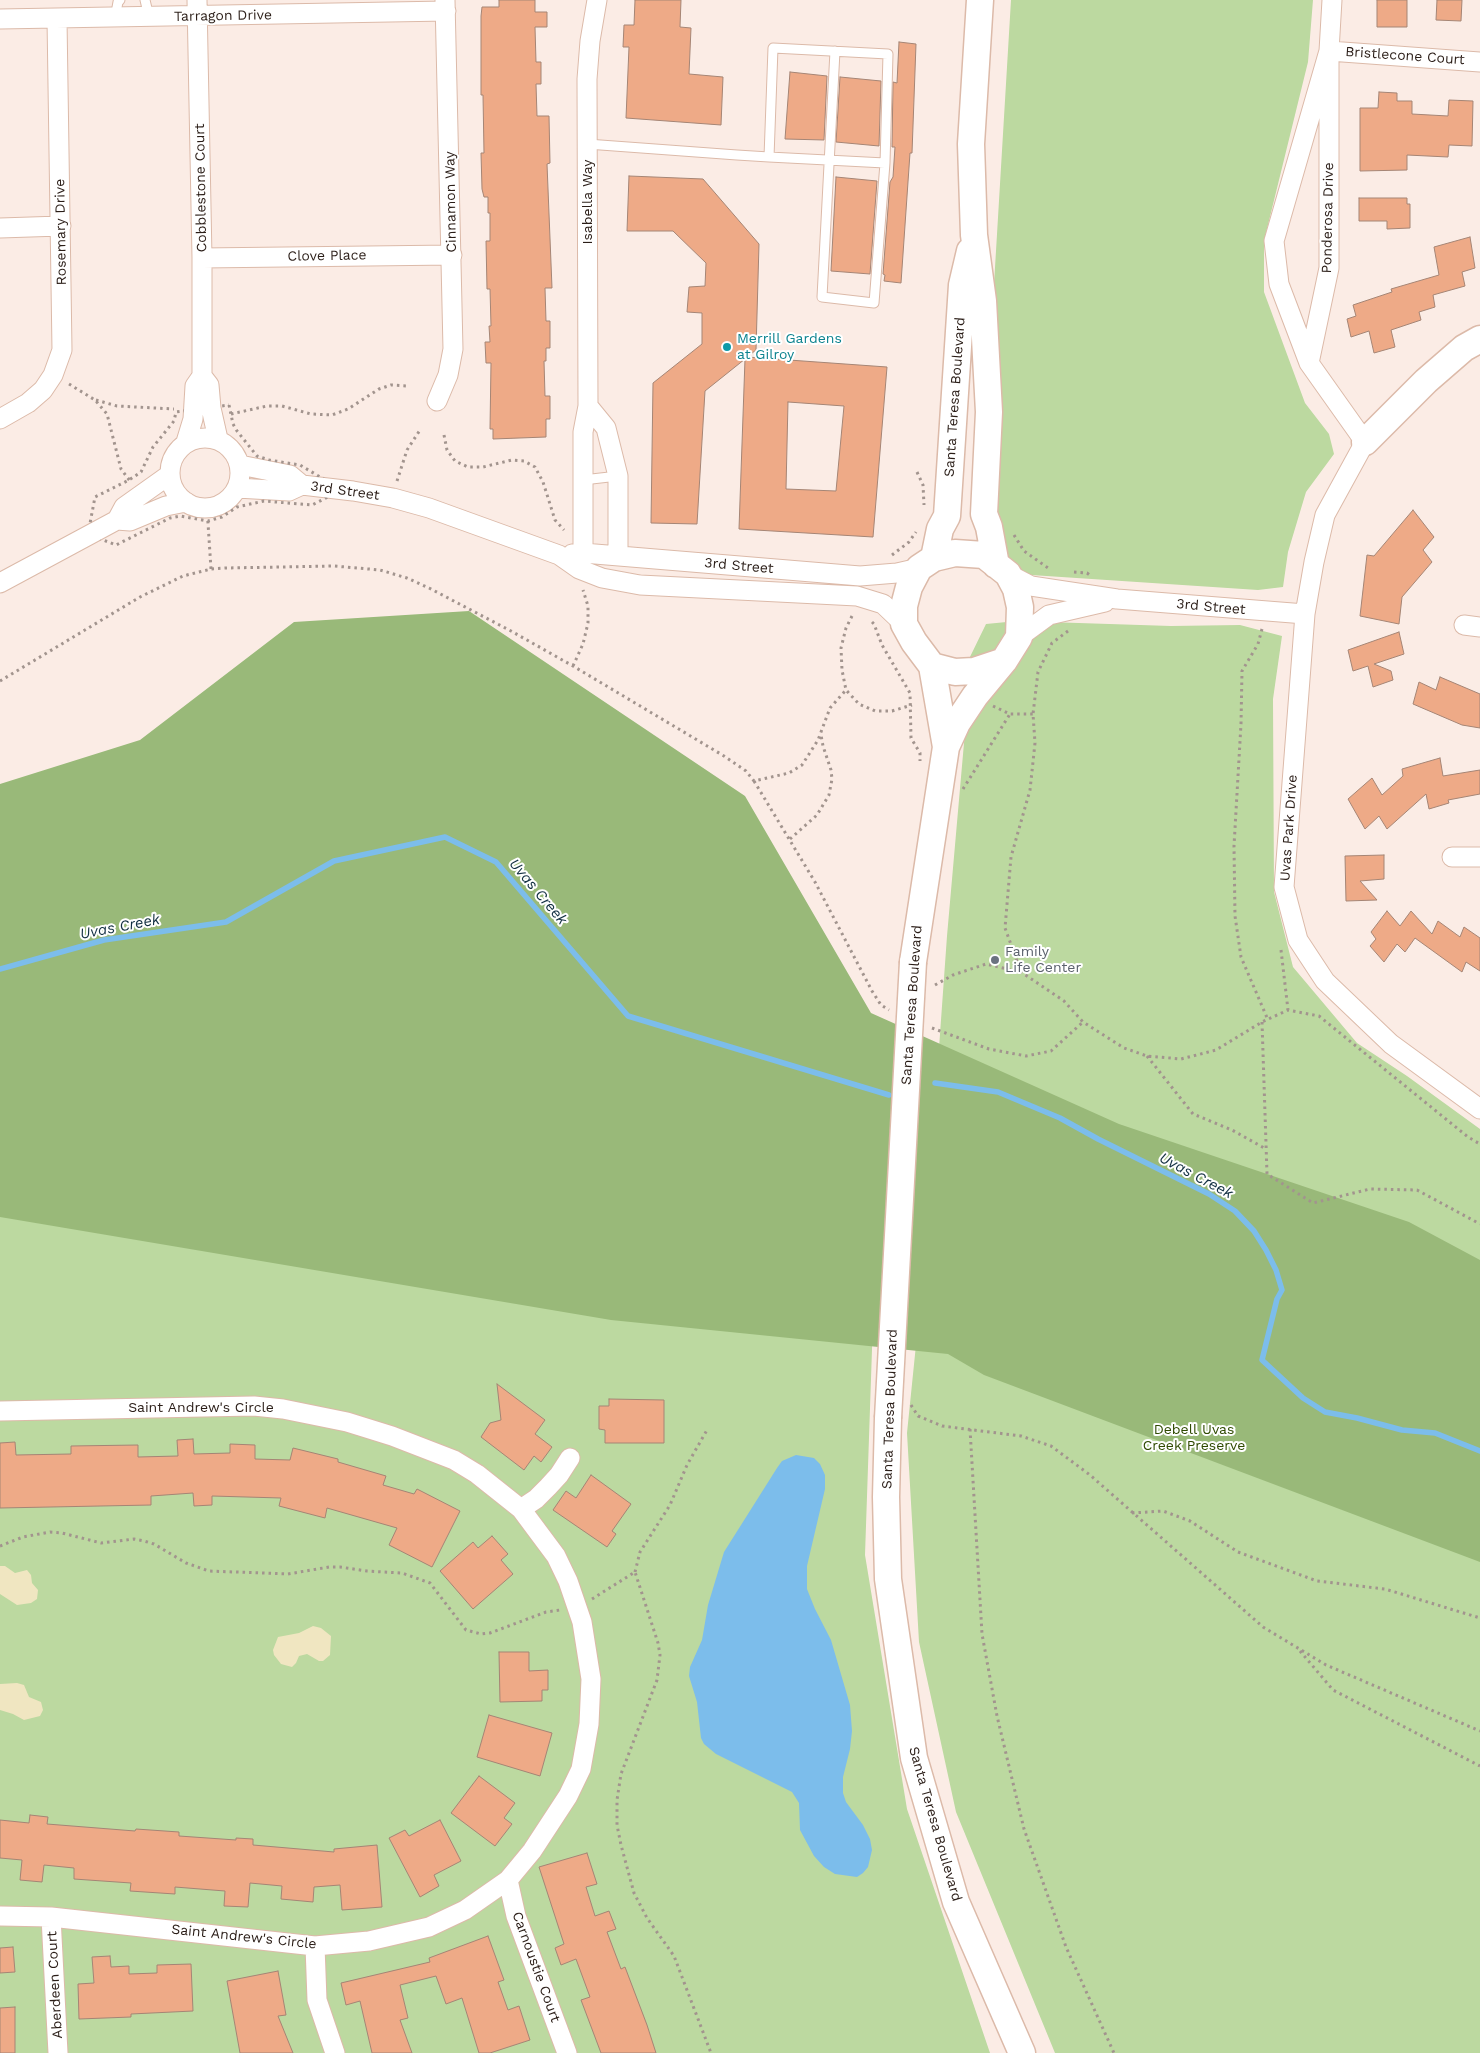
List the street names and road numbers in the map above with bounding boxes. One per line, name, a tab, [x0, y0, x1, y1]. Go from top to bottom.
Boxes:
street label: Tarragon Drive	[174, 7, 272, 25]
street label: Bristlecone Court	[1345, 43, 1465, 69]
street label: Cobblestone Court	[191, 123, 211, 253]
street label: Cinnamon Way	[442, 151, 460, 253]
street label: Isabella Way	[580, 159, 596, 245]
street label: Ponderosa Drive	[1319, 162, 1337, 274]
street label: Rosemary Drive	[52, 179, 70, 285]
street label: Clove Place	[287, 247, 367, 265]
street label: Santa Teresa Boulevard	[941, 317, 969, 477]
street label: 3rd Street	[309, 478, 381, 504]
street label: 3rd Street	[704, 555, 774, 577]
street label: 3rd Street	[1176, 596, 1246, 618]
street label: Uvas Park Drive	[1277, 774, 1301, 882]
street label: Santa Teresa Boulevard	[898, 925, 926, 1085]
street label: Santa Teresa Boulevard	[879, 1329, 901, 1489]
street label: Saint Andrew's Circle	[128, 1400, 274, 1416]
street label: Santa Teresa Boulevard	[905, 1745, 965, 1903]
street label: Carnoustie Court	[508, 1909, 564, 2025]
street label: Saint Andrew's Circle	[171, 1921, 317, 1953]
street label: Aberdeen Court	[44, 1931, 66, 2039]

